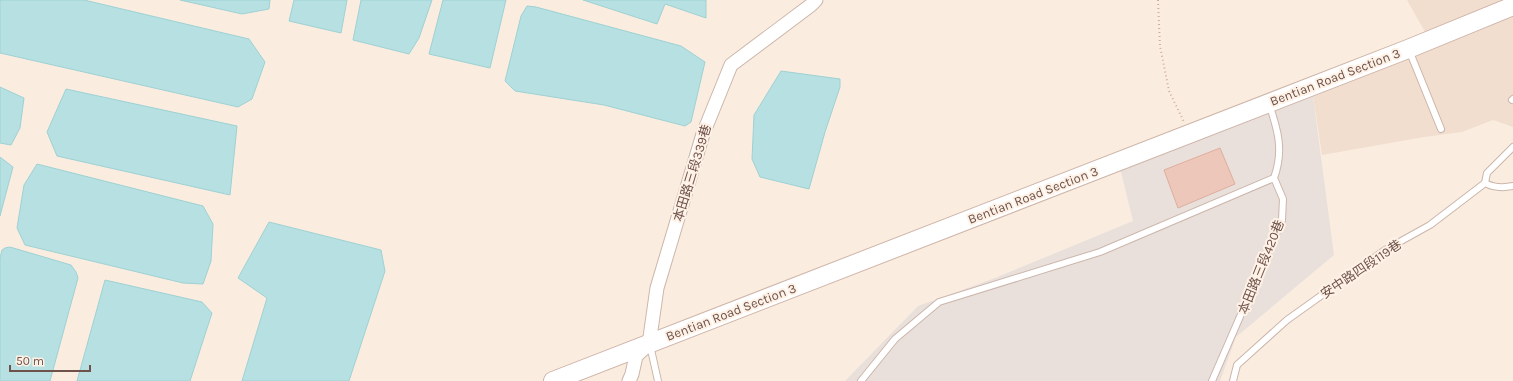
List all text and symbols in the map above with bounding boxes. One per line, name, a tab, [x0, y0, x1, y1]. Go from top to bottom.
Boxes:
street label: Bentian Road Section 3	[1268, 45, 1402, 109]
street label: 本田路三段339巷	[670, 123, 714, 223]
street label: Bentian Road Section 3	[966, 163, 1100, 227]
street label: 本田路三段420巷	[1235, 218, 1287, 316]
street label: 安中路四段119巷	[1318, 236, 1404, 302]
street label: Bentian Road Section 3	[664, 280, 798, 344]
scale bar	[10, 347, 90, 373]
text: 50 m	[16, 354, 44, 368]

